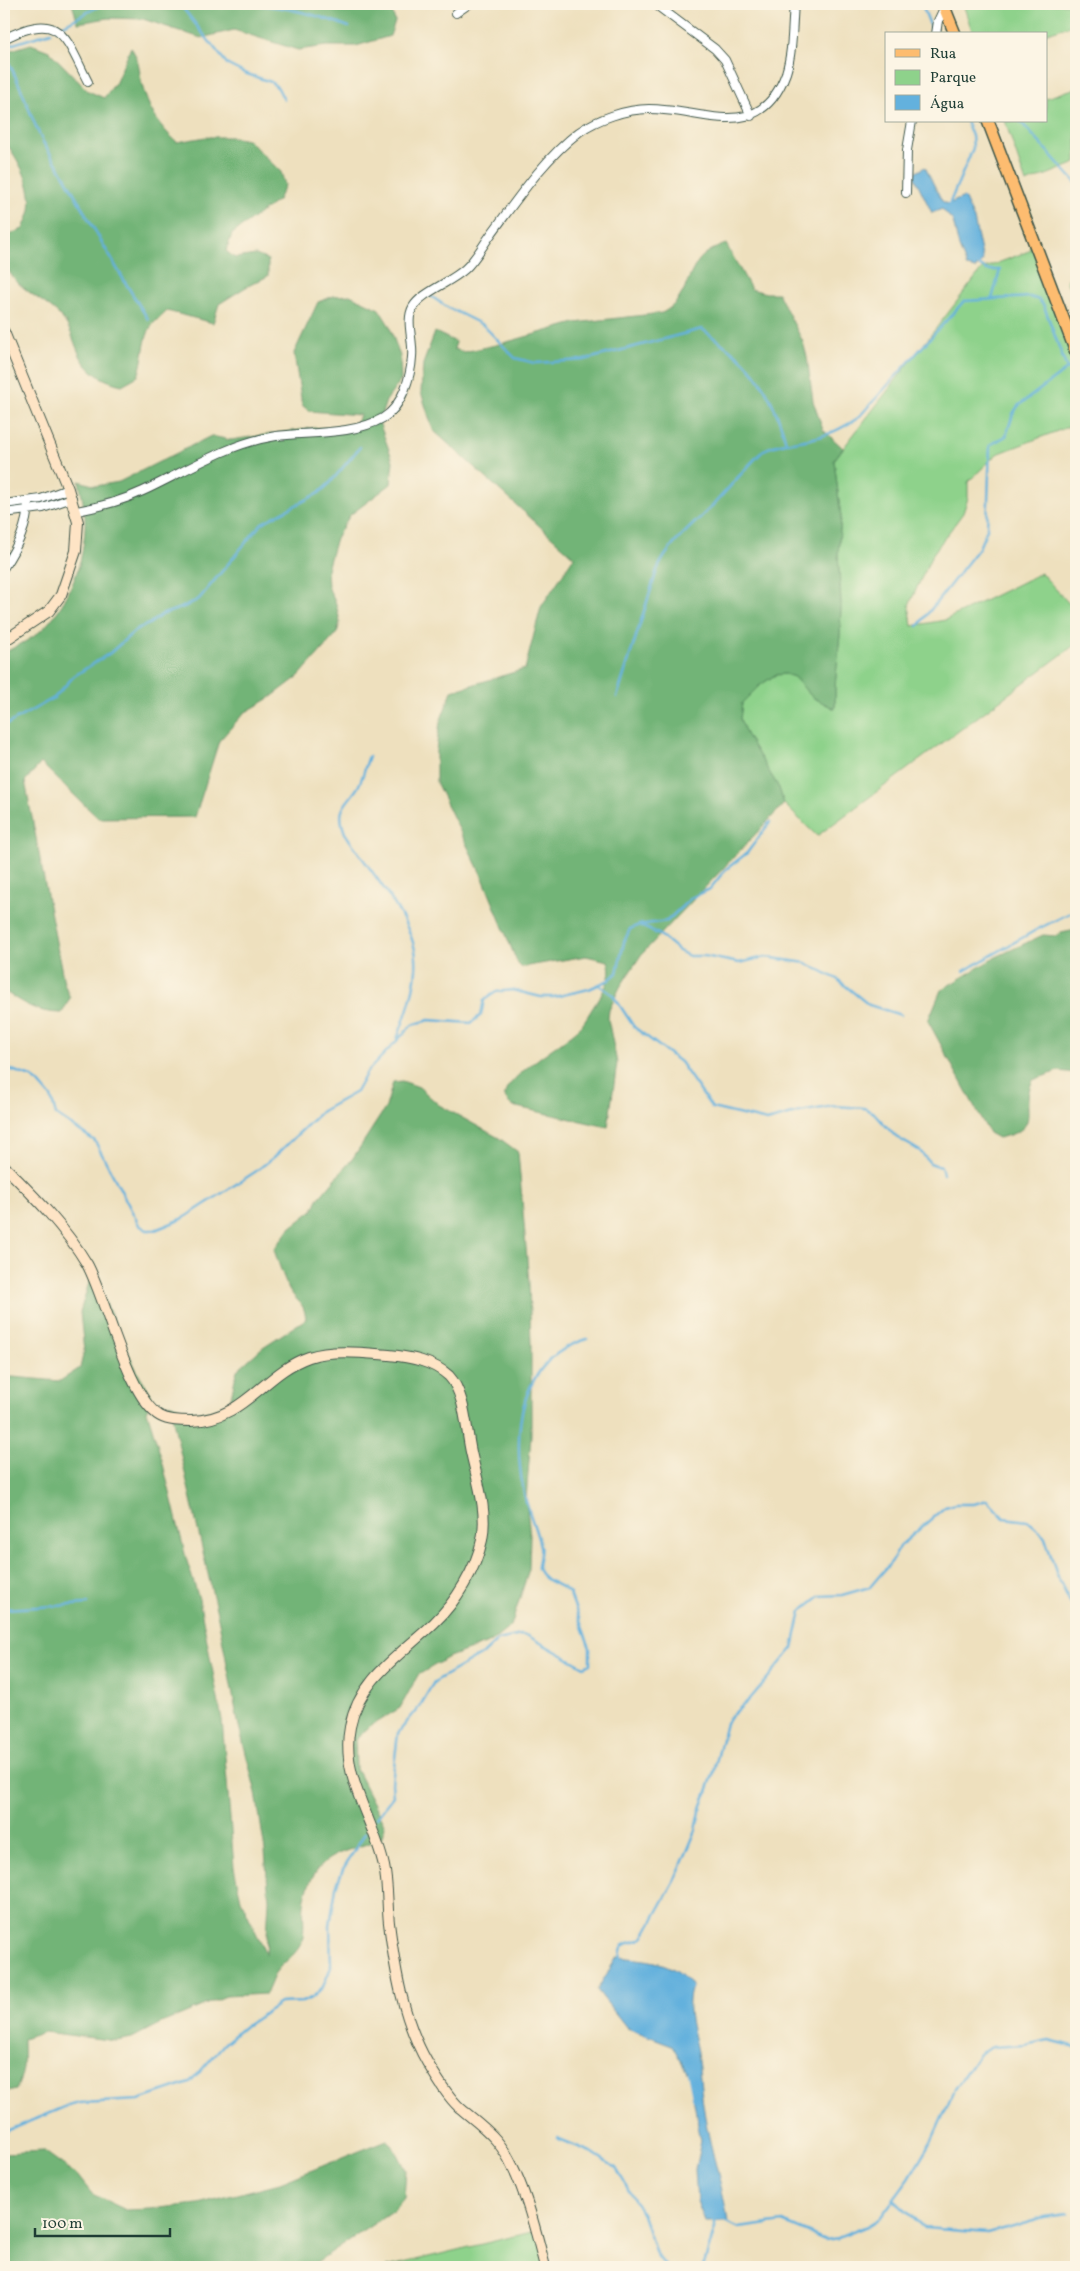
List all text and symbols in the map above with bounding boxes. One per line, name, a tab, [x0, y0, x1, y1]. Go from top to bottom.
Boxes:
legend	[885, 32, 1048, 122]
text: Rua	[930, 44, 956, 65]
text: Parque	[930, 68, 976, 89]
text: Água	[930, 94, 964, 115]
scale bar	[35, 2206, 170, 2238]
text: 100 m	[42, 2214, 82, 2235]

